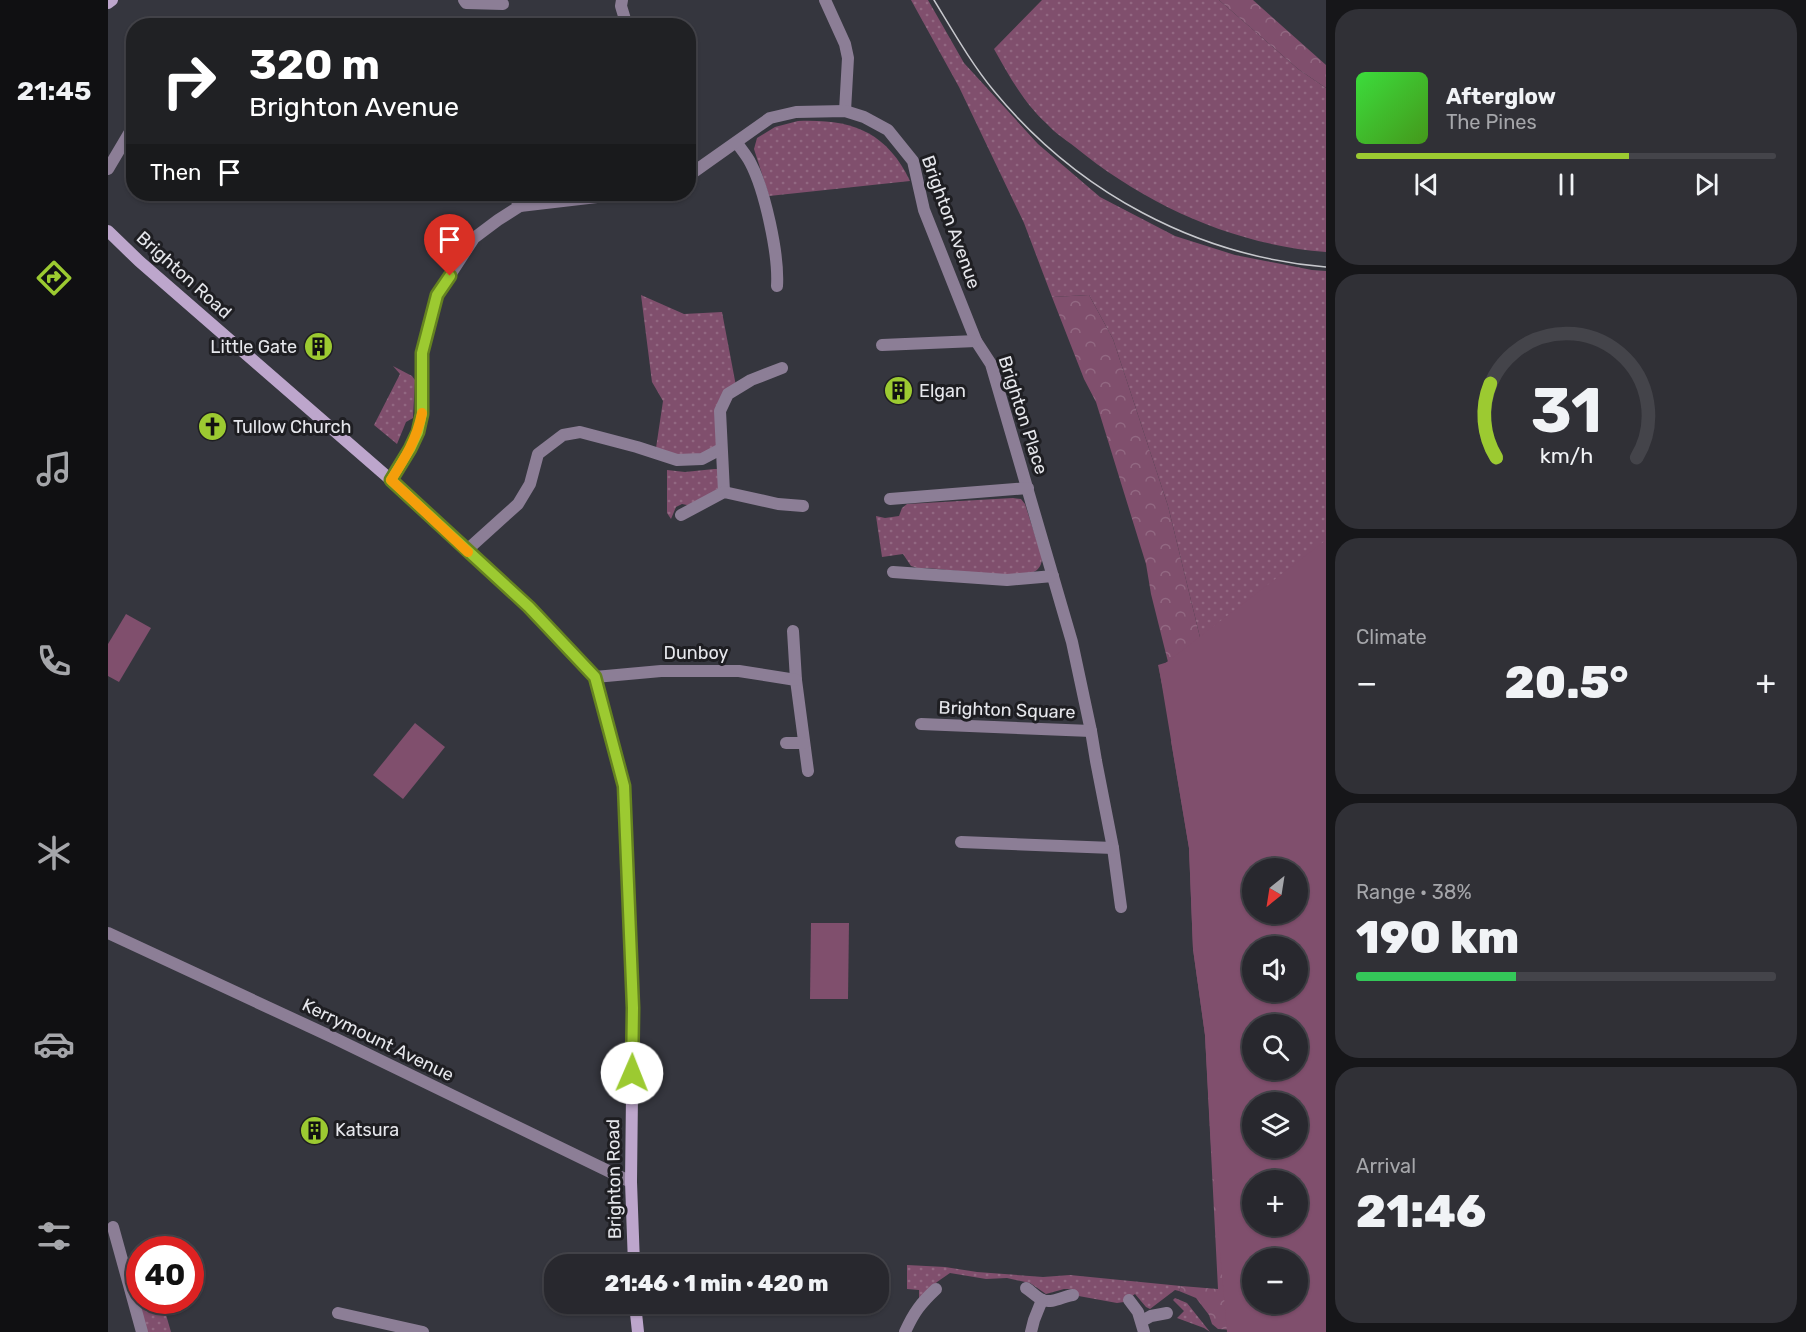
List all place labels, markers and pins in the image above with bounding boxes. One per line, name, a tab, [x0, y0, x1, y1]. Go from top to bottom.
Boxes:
pin	[424, 214, 475, 276]
building icon: Little Gate	[302, 331, 334, 363]
place label: Little Gate	[210, 336, 297, 358]
building icon: Elgan	[882, 375, 914, 407]
place label: Elgan	[919, 380, 966, 402]
church icon: Tullow Church	[196, 411, 228, 443]
place label: Tullow Church	[233, 416, 351, 438]
building icon: Katsura	[298, 1114, 330, 1146]
place label: Katsura	[335, 1119, 399, 1141]

